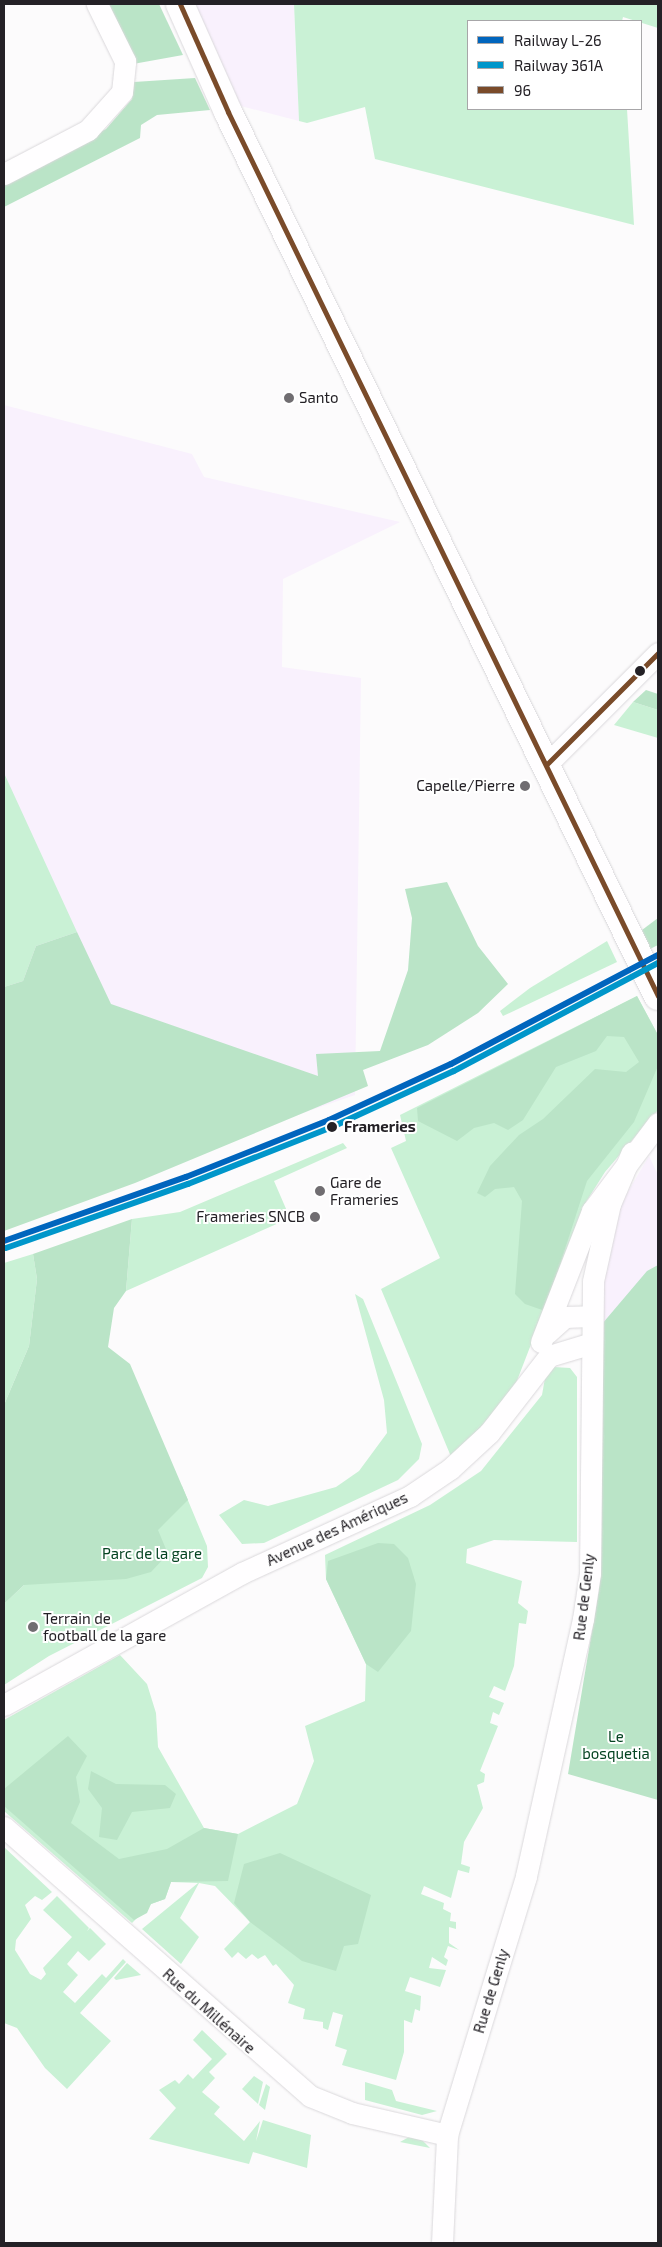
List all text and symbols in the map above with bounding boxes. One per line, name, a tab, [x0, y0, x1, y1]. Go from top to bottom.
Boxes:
legend	[467, 20, 642, 110]
text: Railway L-26	[514, 31, 602, 49]
text: Railway 361A	[514, 56, 603, 74]
text: 96	[514, 81, 531, 99]
place label: Santo	[299, 389, 339, 407]
marker: Santo	[283, 392, 295, 404]
unlabelled marker	[635, 666, 645, 676]
place label: Capelle/Pierre	[416, 777, 515, 795]
marker: Capelle/Pierre	[519, 780, 531, 792]
place label: Frameries	[344, 1118, 416, 1136]
marker: Frameries	[324, 1119, 340, 1135]
place label: Gare de Frameries	[330, 1173, 399, 1208]
marker: Gare de Frameries	[314, 1185, 326, 1197]
place label: Frameries SNCB	[196, 1208, 305, 1226]
marker: Frameries SNCB	[309, 1211, 321, 1223]
street label: Avenue des Amériques	[263, 1488, 411, 1570]
park label: Parc de la gare	[102, 1545, 202, 1563]
street label: Rue de Genly	[570, 1552, 598, 1642]
place label: Terrain de football de la gare	[43, 1609, 167, 1644]
marker: Terrain de football de la gare	[27, 1621, 39, 1633]
park label: Le bosquetia	[582, 1727, 650, 1762]
street label: Rue de Genly	[470, 1947, 512, 2035]
street label: Rue du Millénaire	[159, 1965, 259, 2057]

